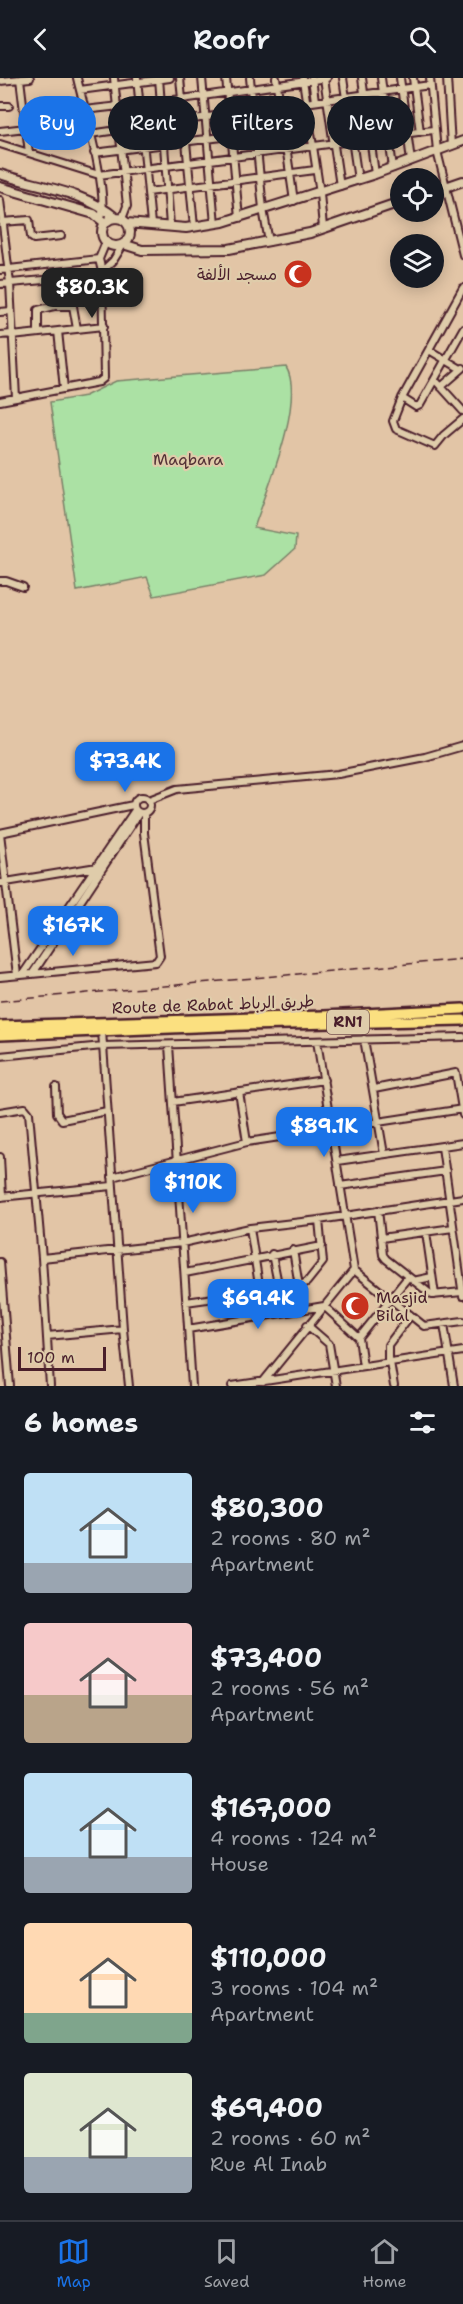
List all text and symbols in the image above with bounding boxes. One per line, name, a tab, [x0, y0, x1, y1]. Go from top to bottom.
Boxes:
text: Roofr	[193, 21, 270, 58]
icon: back	[24, 23, 57, 56]
icon: search	[406, 23, 439, 56]
chip: Buy	[18, 96, 96, 150]
chip: Rent	[108, 96, 198, 150]
chip: Filters	[210, 96, 315, 150]
chip: New	[327, 96, 414, 150]
map controls	[390, 168, 444, 288]
button: locate	[390, 168, 444, 222]
button: layers	[390, 234, 444, 288]
mosque icon: مسجد الألفة	[282, 258, 314, 290]
place label: مسجد الألفة	[197, 264, 277, 285]
pin: $80.3K	[43, 268, 141, 319]
text: $80.3K	[55, 274, 129, 300]
park label: Maqbara	[153, 449, 223, 470]
pin: $73.4K	[76, 742, 174, 793]
text: $73.4K	[89, 748, 161, 774]
pin: $167K	[31, 906, 115, 957]
text: $167K	[42, 912, 104, 938]
street label: Route de Rabat طريق الرباط	[111, 990, 315, 1019]
road number: RN1	[327, 1010, 369, 1034]
pin: $89.1K	[275, 1107, 373, 1158]
text: $89.1K	[290, 1113, 358, 1139]
pin: $110K	[151, 1163, 235, 1214]
text: $110K	[164, 1169, 222, 1195]
pin: $69.4K	[209, 1279, 307, 1330]
text: $69.4K	[222, 1285, 294, 1311]
place label: Masjid Bilal	[376, 1287, 428, 1326]
mosque icon: Masjid Bilal	[339, 1290, 371, 1322]
scale bar	[18, 1344, 106, 1372]
text: 100 m	[27, 1347, 75, 1368]
text: 6 homes	[24, 1405, 138, 1440]
icon: filters	[406, 1406, 439, 1439]
text: $80,300	[210, 1490, 324, 1525]
icon: home	[72, 1497, 144, 1569]
text: 2 rooms · 80 m²	[210, 1525, 371, 1551]
text: Apartment	[210, 1551, 314, 1577]
text: $73,400	[210, 1640, 322, 1675]
icon: home	[72, 1647, 144, 1719]
text: 2 rooms · 56 m²	[210, 1675, 369, 1701]
text: Apartment	[210, 1701, 314, 1727]
text: $167,000	[210, 1790, 332, 1825]
icon: home	[72, 1797, 144, 1869]
text: 4 rooms · 124 m²	[210, 1825, 377, 1851]
text: House	[210, 1851, 269, 1877]
text: $110,000	[210, 1940, 327, 1975]
icon: home	[72, 1947, 144, 2019]
text: 3 rooms · 104 m²	[210, 1975, 378, 2001]
text: Apartment	[210, 2001, 314, 2027]
text: $69,400	[210, 2090, 323, 2125]
icon: home	[72, 2097, 144, 2169]
text: 2 rooms · 60 m²	[210, 2125, 370, 2151]
text: Rue Al Inab	[210, 2151, 327, 2177]
tab: Map	[57, 2235, 91, 2292]
tab: Saved	[204, 2235, 249, 2292]
tab: Home	[362, 2235, 406, 2292]

